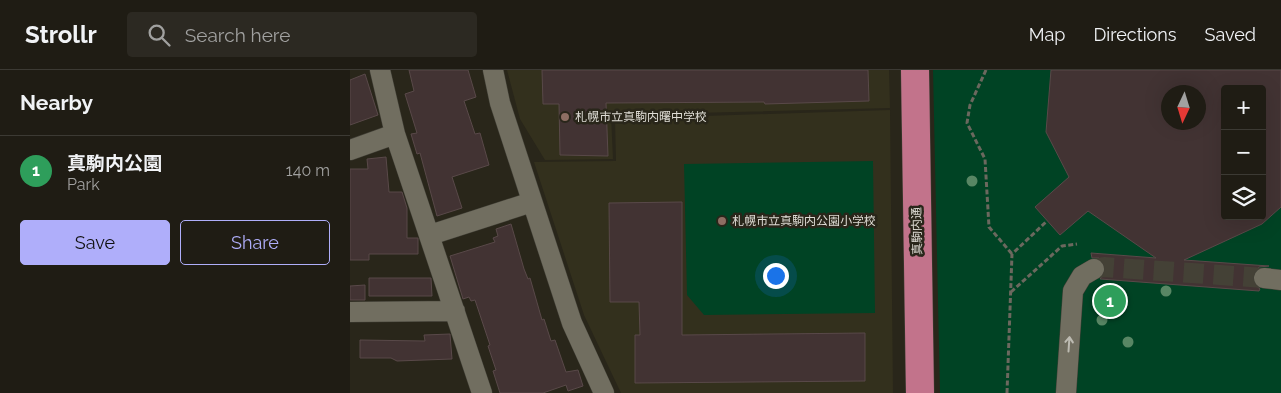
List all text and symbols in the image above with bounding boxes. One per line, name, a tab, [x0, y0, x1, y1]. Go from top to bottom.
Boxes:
search box	[127, 12, 477, 57]
text: Strollr	[25, 20, 97, 49]
icon: search	[145, 21, 173, 49]
text: Search here	[185, 24, 290, 46]
text: Map	[1029, 24, 1065, 45]
text: Directions	[1093, 24, 1177, 45]
text: Saved	[1205, 24, 1256, 45]
north arrow	[1161, 85, 1206, 130]
map controls	[1221, 85, 1266, 220]
button: +	[1221, 85, 1266, 130]
text: Nearby	[20, 90, 93, 115]
place label: 札幌市立真駒内曙中学校	[575, 110, 707, 124]
marker: 札幌市立真駒内曙中学校	[559, 111, 571, 123]
button: −	[1221, 130, 1266, 175]
text: 真駒内公園	[67, 152, 162, 174]
text: 1	[32, 161, 40, 180]
text: 140 m	[286, 161, 330, 180]
text: Park	[67, 175, 100, 194]
button: layers	[1221, 175, 1266, 220]
street label: 真駒内通	[910, 207, 924, 255]
place label: 札幌市立真駒内公園小学校	[732, 214, 876, 228]
marker: 札幌市立真駒内公園小学校	[716, 215, 728, 227]
button: Save	[20, 220, 170, 265]
button: Share	[180, 220, 330, 265]
your location	[763, 263, 789, 289]
pin: 1	[1094, 282, 1126, 320]
one-way arrow	[1065, 337, 1074, 353]

